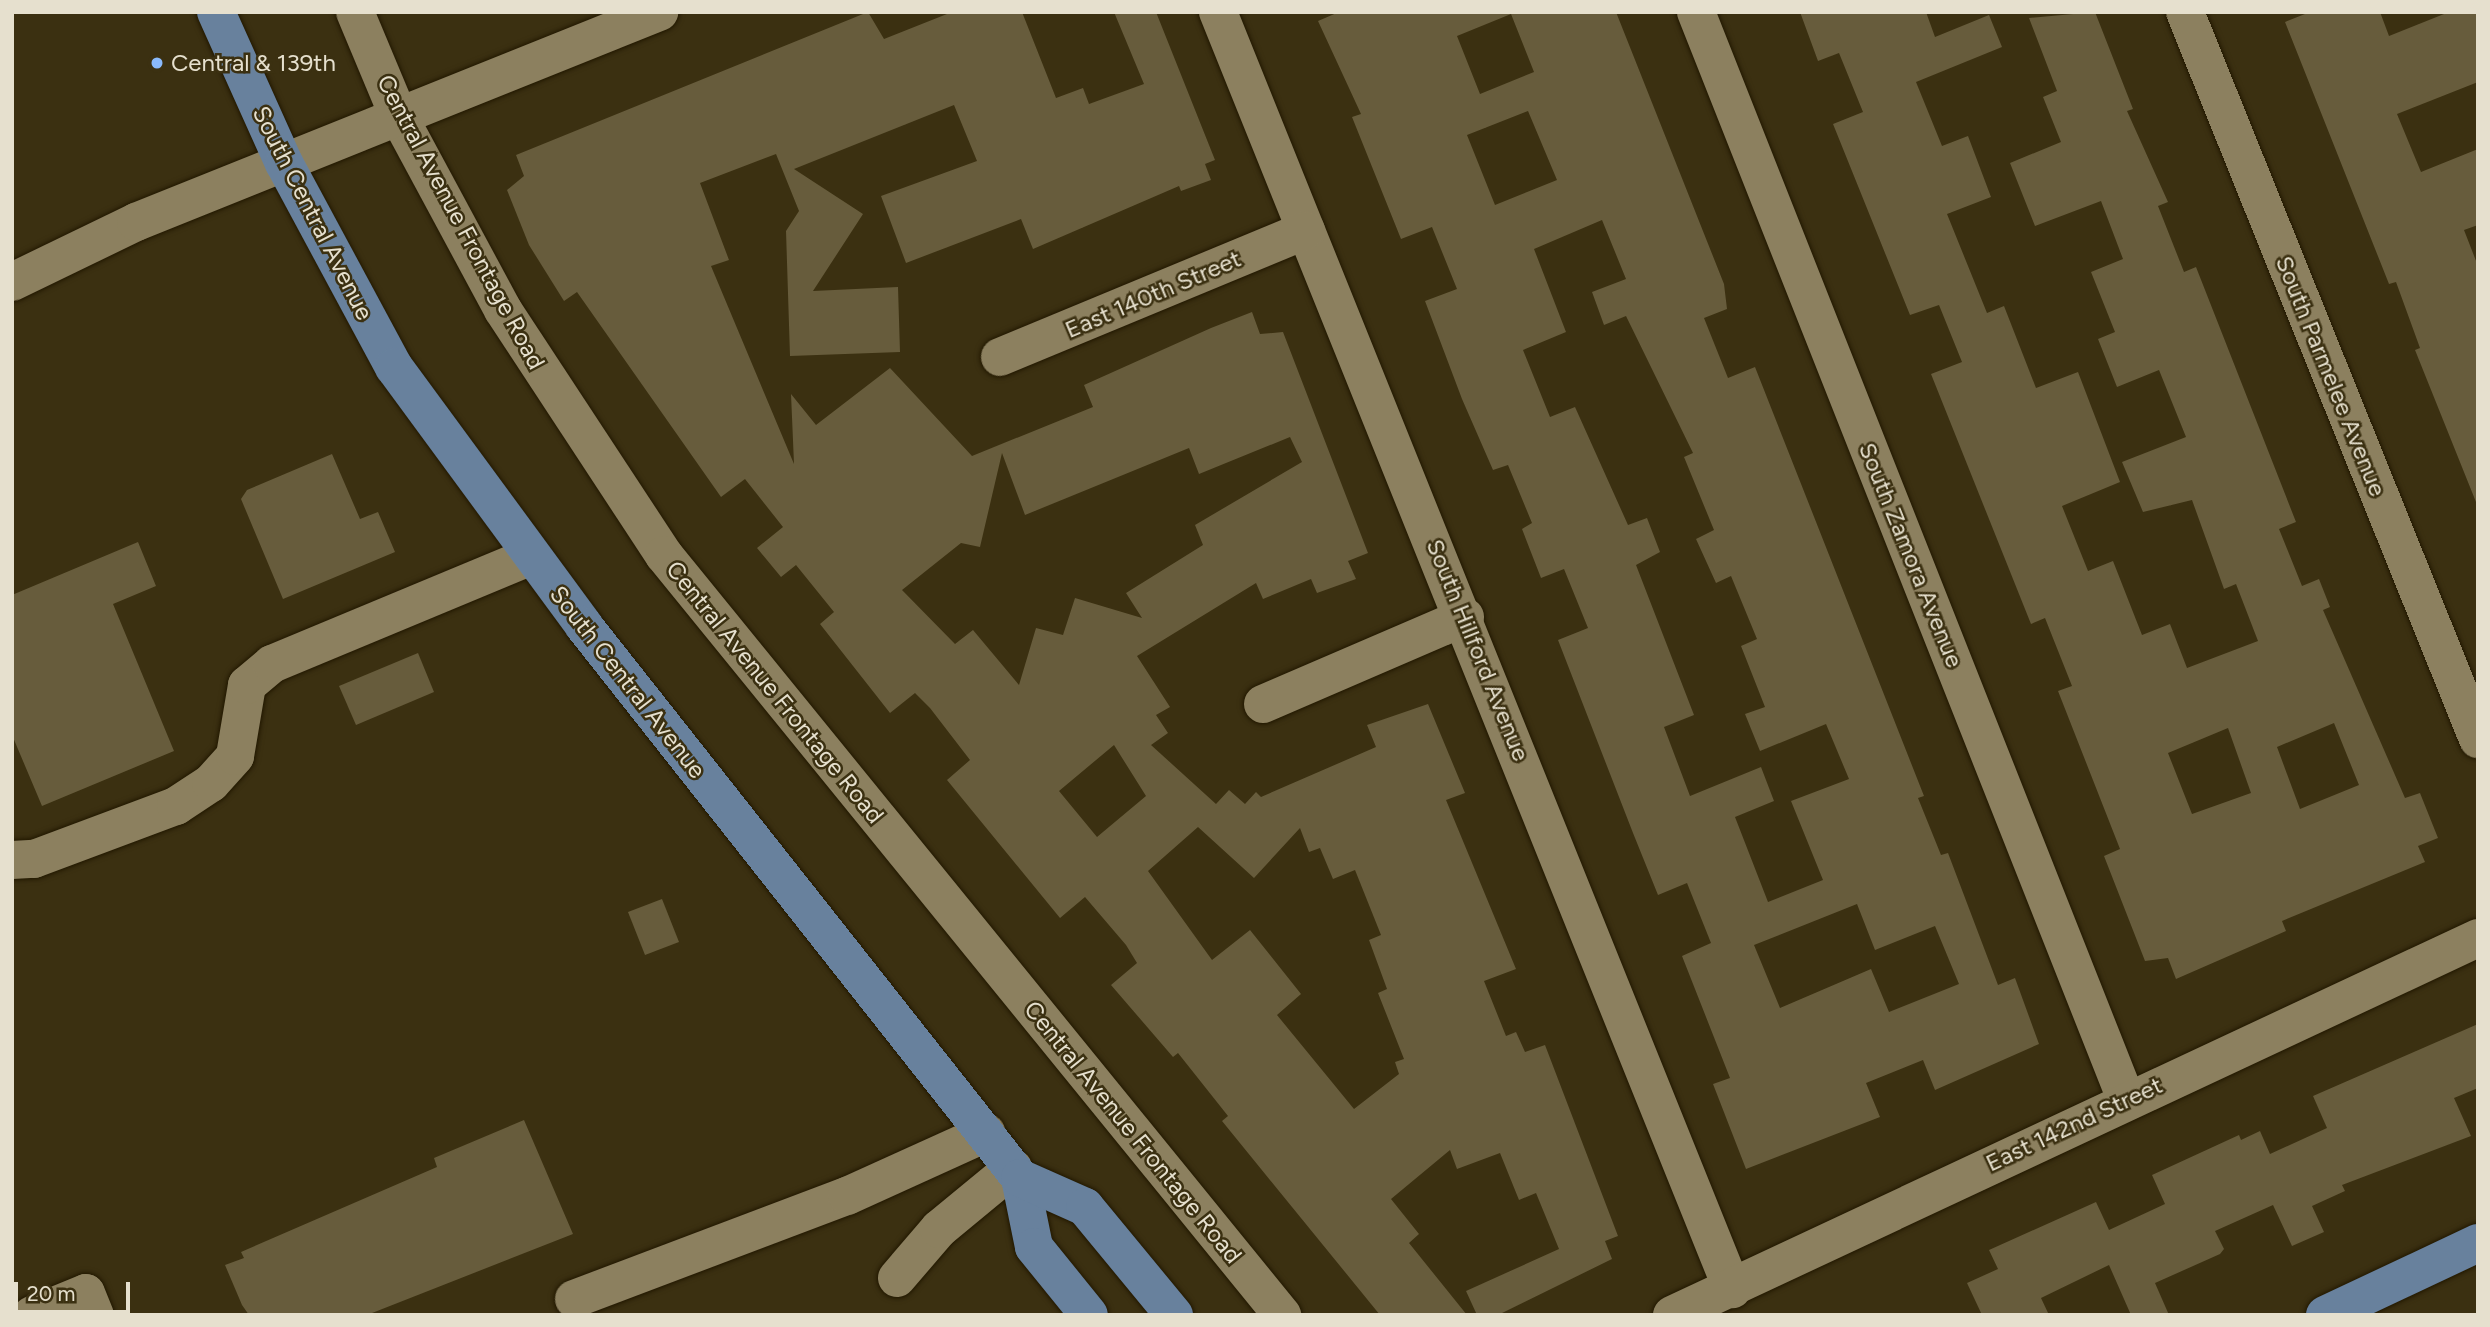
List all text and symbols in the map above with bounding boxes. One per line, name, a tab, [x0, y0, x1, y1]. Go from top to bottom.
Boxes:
place label: Central & 139th	[171, 49, 336, 77]
marker: Central & 139th	[149, 55, 165, 71]
street label: Central Avenue Frontage Road	[371, 70, 551, 374]
street label: South Central Avenue	[247, 101, 379, 325]
street label: East 140th Street	[1061, 244, 1245, 344]
street label: South Parmelee Avenue	[2270, 252, 2392, 500]
street label: South Zamora Avenue	[1853, 438, 1969, 672]
street label: South Hillford Avenue	[1420, 535, 1536, 765]
street label: Central Avenue Frontage Road	[660, 555, 890, 829]
street label: South Central Avenue	[544, 580, 712, 784]
street label: Central Avenue Frontage Road	[1018, 995, 1248, 1269]
street label: East 142nd Street	[1981, 1070, 2167, 1178]
scale bar	[18, 1268, 133, 1312]
text: 20 m	[27, 1281, 75, 1306]

